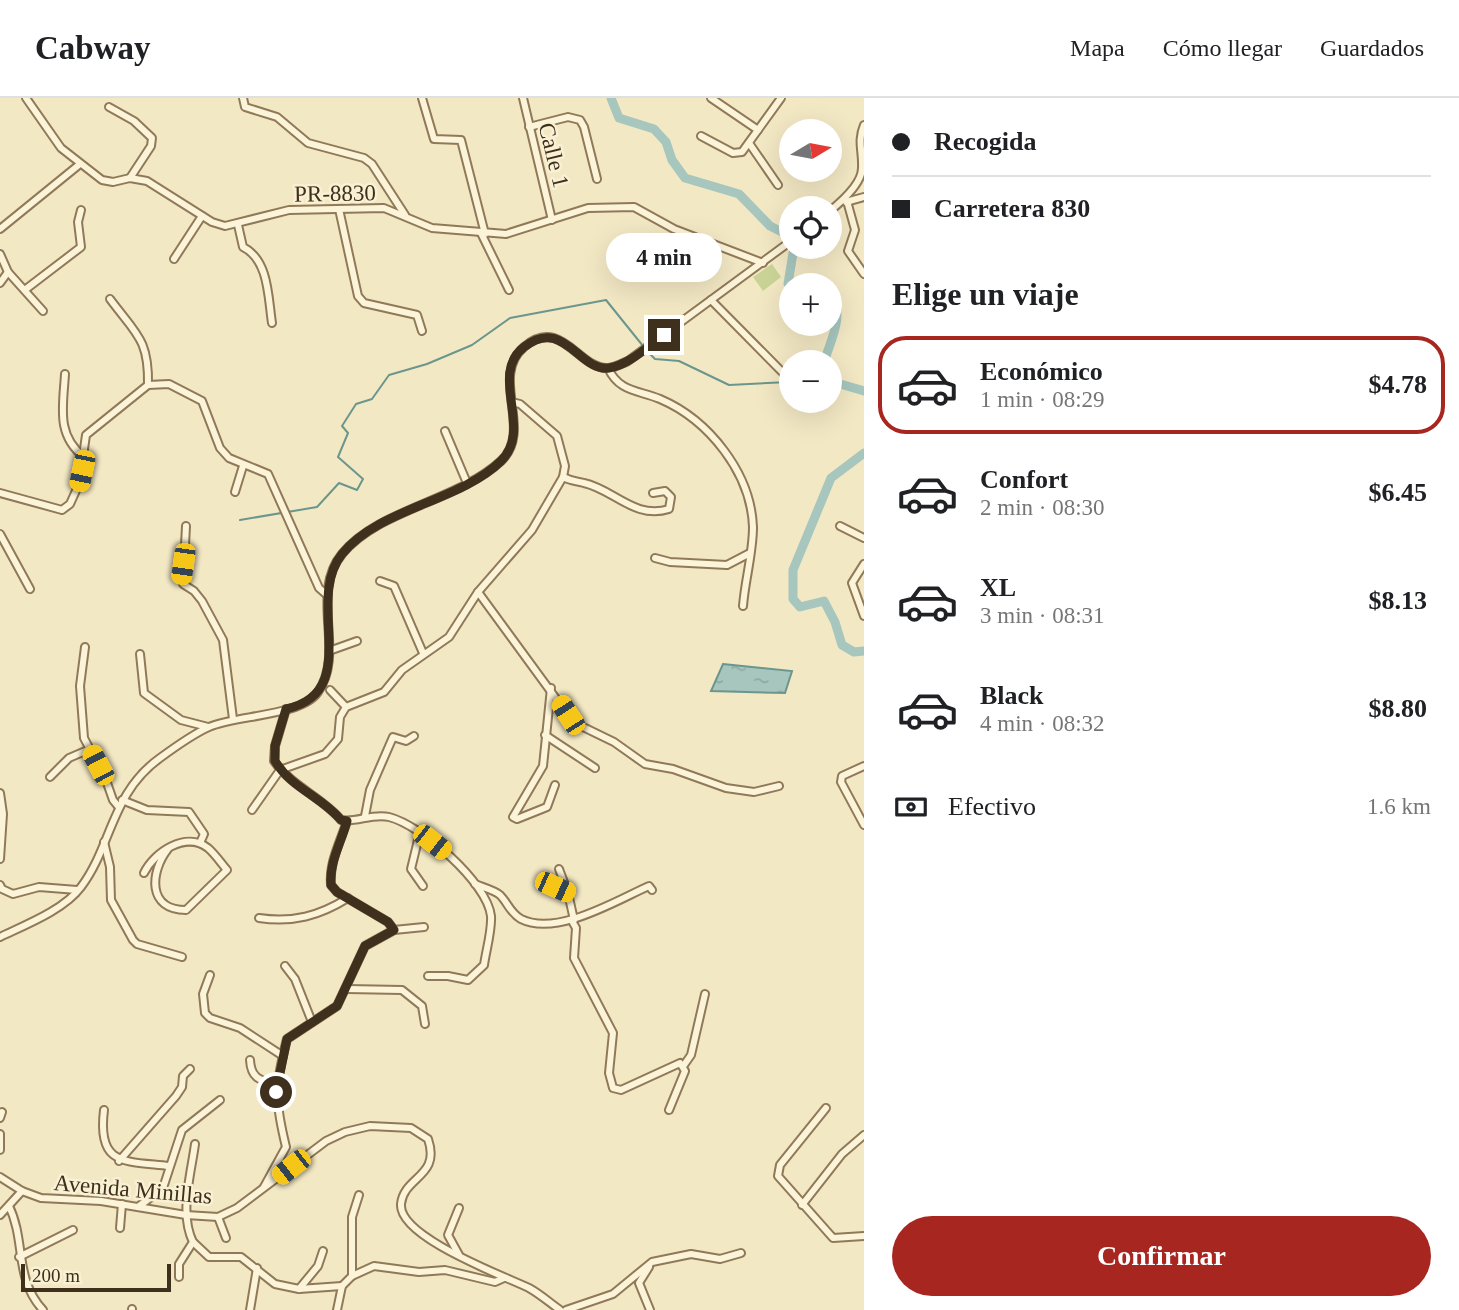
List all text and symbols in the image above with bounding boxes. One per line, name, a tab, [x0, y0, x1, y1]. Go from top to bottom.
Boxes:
text: Cabway	[35, 30, 151, 66]
text: Mapa	[1070, 35, 1125, 61]
text: Cómo llegar	[1163, 35, 1282, 61]
text: Guardados	[1320, 35, 1424, 61]
north arrow	[779, 119, 842, 182]
map controls	[779, 119, 842, 413]
street label: Calle 1	[533, 120, 574, 190]
text: Recogida	[934, 127, 1037, 156]
street label: PR-8830	[294, 180, 376, 207]
text: Carretera 830	[934, 194, 1090, 223]
button: locate	[779, 196, 842, 259]
callout: 4 min	[606, 233, 722, 282]
text: 4 min	[636, 245, 692, 270]
button: +	[779, 273, 842, 336]
text: Elige un viaje	[892, 276, 1079, 312]
route end	[648, 319, 680, 351]
button: −	[779, 350, 842, 413]
icon: car	[896, 354, 959, 417]
text: Económico	[980, 357, 1103, 386]
text: $4.78	[1369, 370, 1427, 399]
text: 1 min · 08:29	[980, 387, 1105, 412]
car	[68, 448, 97, 494]
icon: car	[896, 462, 959, 525]
text: Confort	[980, 465, 1068, 494]
text: $6.45	[1369, 478, 1427, 507]
text: 2 min · 08:30	[980, 495, 1105, 520]
car	[170, 542, 197, 586]
icon: car	[896, 570, 959, 633]
text: XL	[980, 573, 1016, 602]
text: $8.13	[1369, 586, 1427, 615]
text: 3 min · 08:31	[980, 603, 1105, 628]
icon: car	[896, 678, 959, 741]
text: Black	[980, 681, 1044, 710]
car	[548, 692, 589, 738]
text: $8.80	[1369, 694, 1427, 723]
text: 4 min · 08:32	[980, 711, 1105, 736]
car	[79, 742, 118, 788]
icon: cash	[892, 788, 930, 826]
text: Efectivo	[948, 792, 1036, 821]
text: 1.6 km	[1367, 794, 1431, 819]
car	[409, 821, 456, 863]
car	[532, 869, 579, 905]
route start	[260, 1076, 292, 1108]
car	[268, 1146, 315, 1188]
street label: Avenida Minillas	[53, 1170, 213, 1209]
button: Confirmar	[892, 1216, 1431, 1296]
scale bar	[21, 1261, 172, 1293]
text: 200 m	[32, 1265, 80, 1286]

